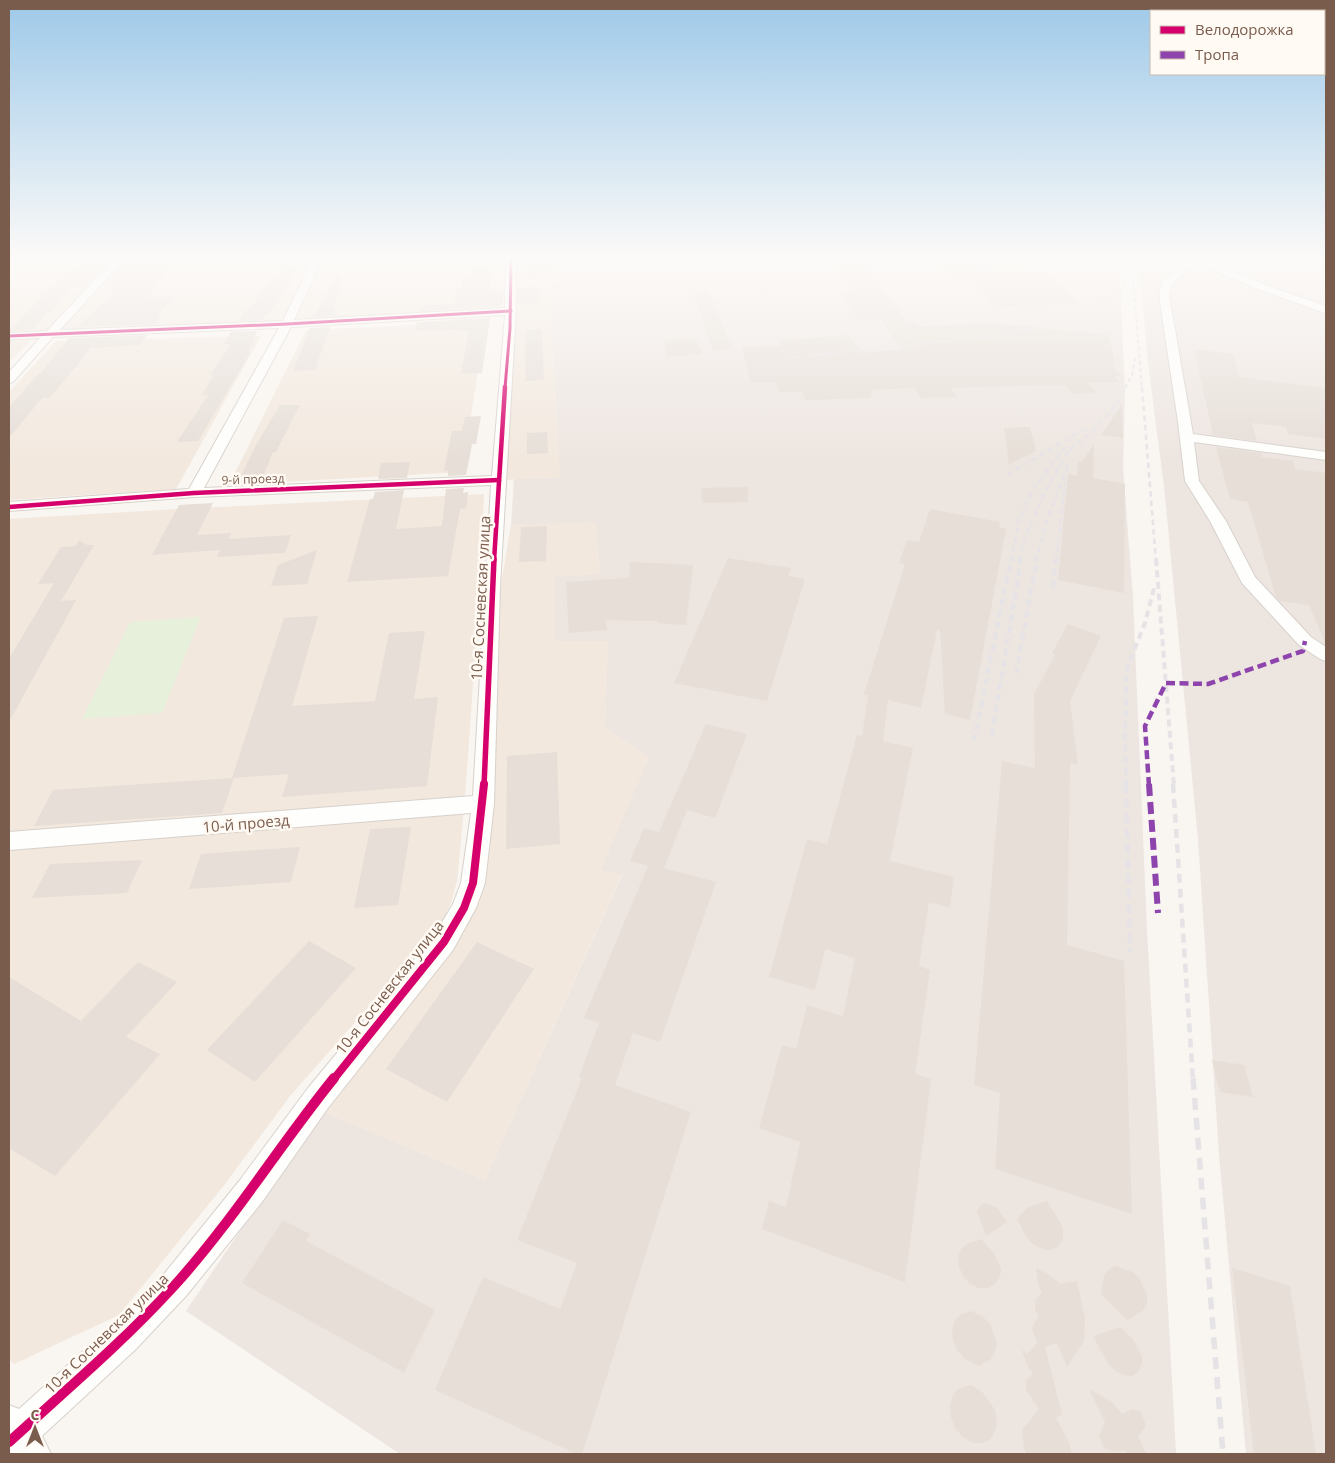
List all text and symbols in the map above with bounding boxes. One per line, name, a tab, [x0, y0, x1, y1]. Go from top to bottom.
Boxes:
legend	[1150, 10, 1325, 75]
text: Велодорожка	[1195, 19, 1294, 39]
text: Тропа	[1195, 44, 1239, 64]
street label: 9-й проезд	[221, 469, 285, 489]
street label: 10-я Сосневская улица	[466, 515, 494, 681]
street label: 10-й проезд	[202, 809, 291, 837]
street label: 10-я Сосневская улица	[330, 916, 448, 1058]
street label: 10-я Сосневская улица	[40, 1268, 172, 1398]
north arrow	[10, 1403, 60, 1453]
text: С	[31, 1405, 40, 1424]

